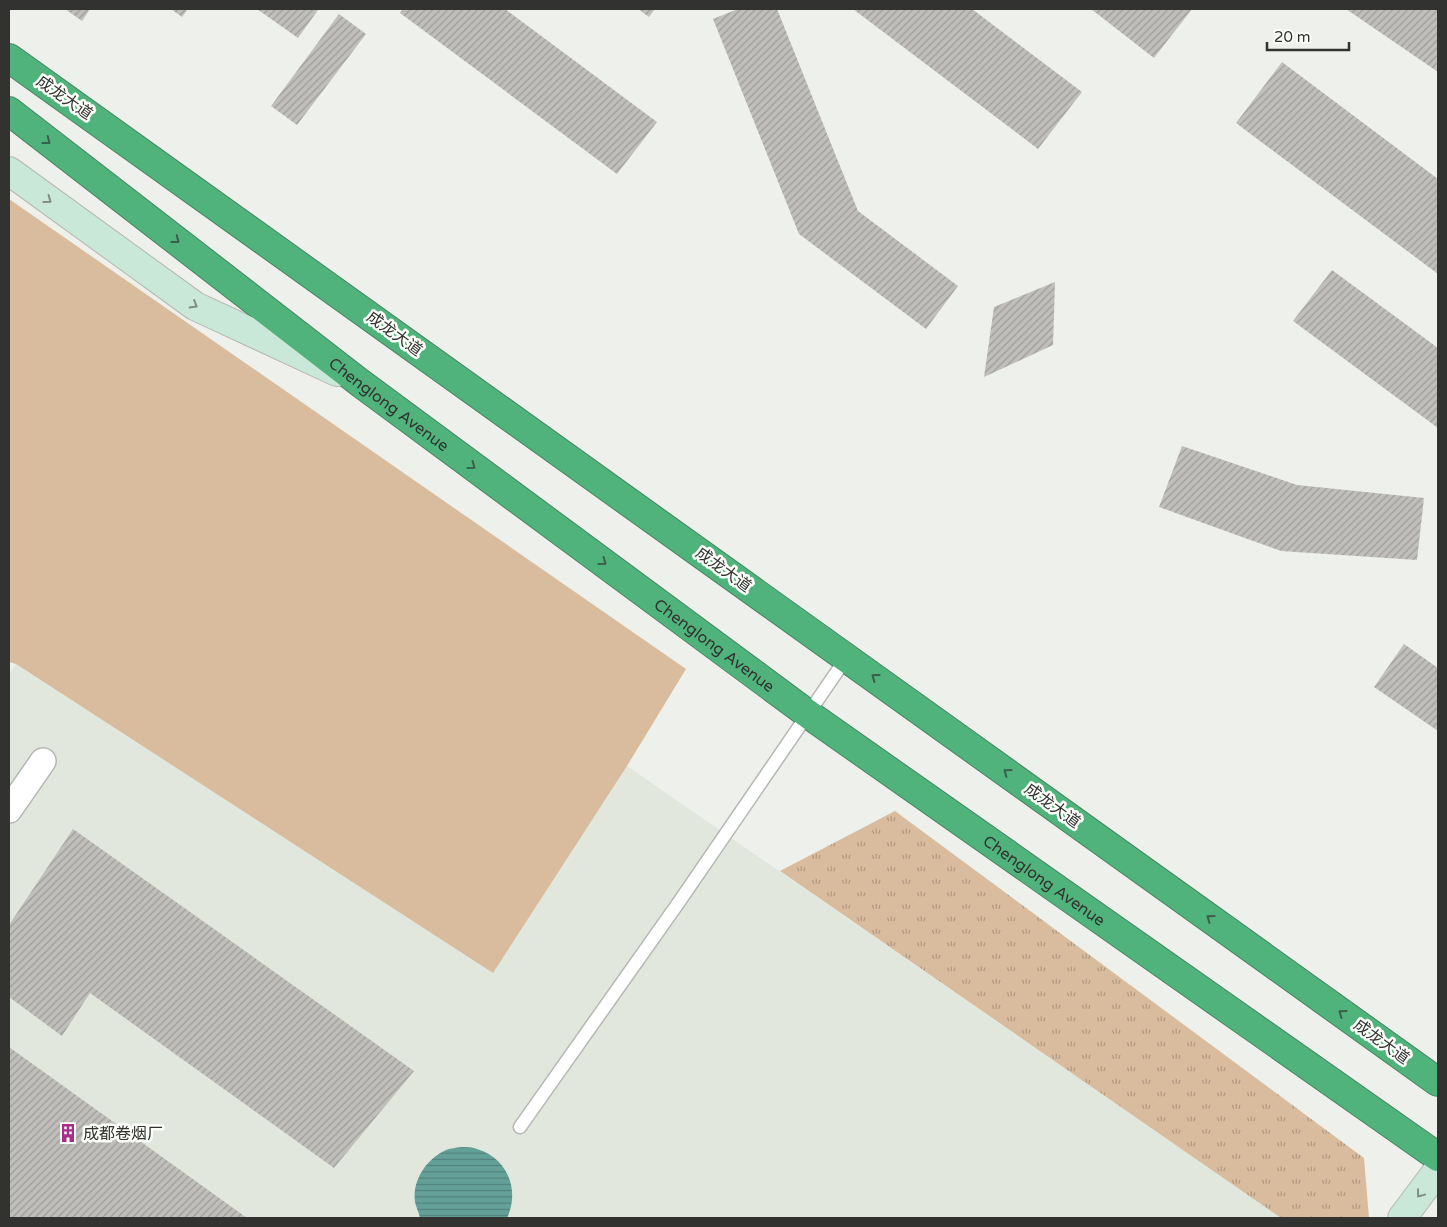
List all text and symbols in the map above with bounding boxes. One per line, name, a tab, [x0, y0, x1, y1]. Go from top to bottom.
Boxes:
scale bar	[1267, 20, 1350, 52]
text: 20 m	[1274, 28, 1311, 46]
street label: 成龙大道	[32, 71, 96, 124]
one-way arrow	[41, 135, 50, 143]
one-way arrow	[42, 194, 52, 203]
one-way arrow	[170, 235, 179, 243]
one-way arrow	[189, 298, 198, 308]
street label: 成龙大道	[363, 307, 426, 361]
street label: Chenglong Avenue	[325, 353, 453, 456]
one-way arrow	[466, 460, 475, 468]
street label: 成龙大道	[692, 543, 755, 597]
one-way arrow	[597, 556, 607, 565]
street label: Chenglong Avenue	[650, 595, 778, 697]
one-way arrow	[871, 674, 880, 684]
one-way arrow	[1003, 769, 1013, 778]
street label: 成龙大道	[1021, 779, 1084, 833]
street label: Chenglong Avenue	[979, 831, 1109, 931]
one-way arrow	[1206, 915, 1216, 924]
one-way arrow	[1338, 1010, 1348, 1019]
street label: 成龙大道	[1350, 1015, 1413, 1069]
building icon: 成都卷烟厂	[57, 1122, 79, 1144]
place label: 成都卷烟厂	[83, 1124, 163, 1144]
one-way arrow	[1417, 1188, 1426, 1198]

